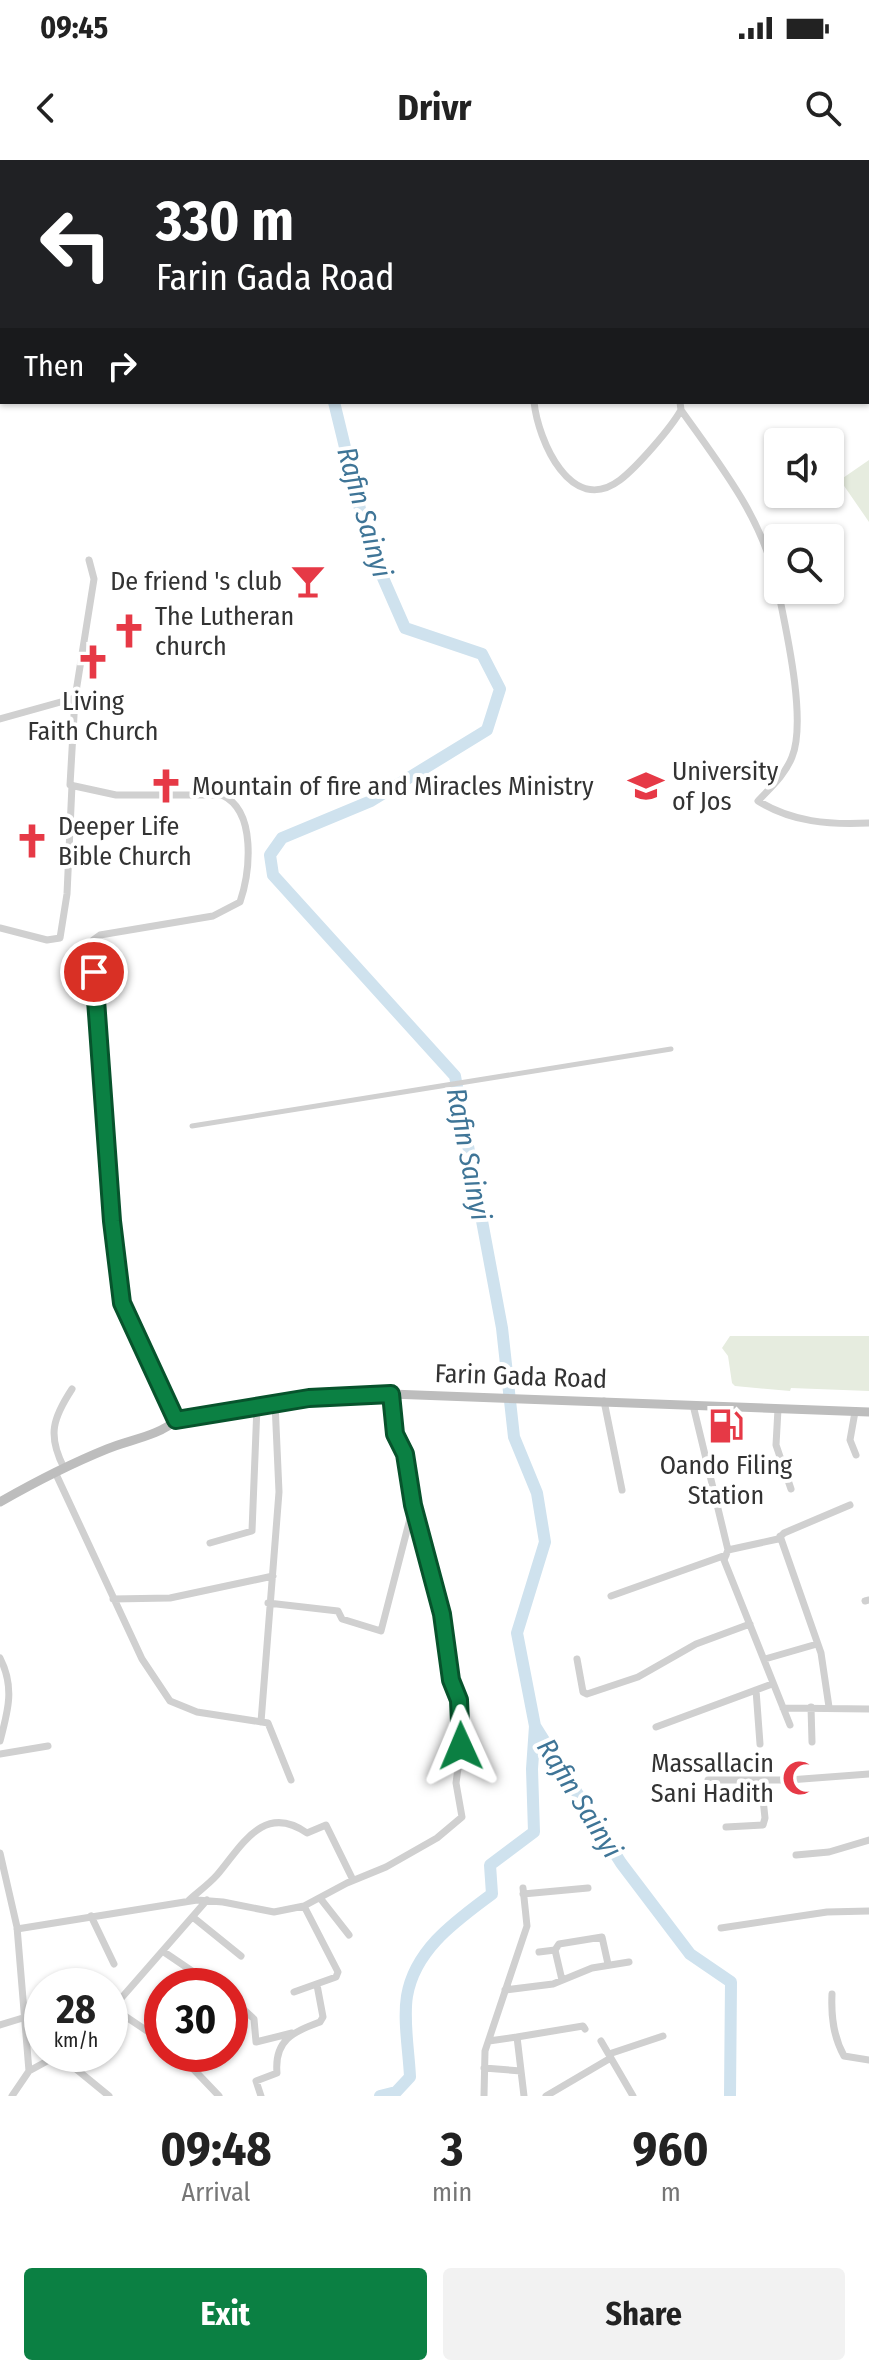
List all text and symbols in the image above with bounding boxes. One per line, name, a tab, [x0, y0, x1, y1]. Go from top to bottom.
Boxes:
text: 09:45	[40, 10, 108, 46]
icon: back	[24, 86, 68, 130]
text: Drivr	[397, 86, 472, 130]
icon: search	[801, 86, 845, 130]
text: 330 m	[156, 188, 294, 255]
icon: left	[24, 192, 128, 296]
text: Farin Gada Road	[156, 256, 395, 300]
icon: right	[100, 344, 144, 388]
text: Then	[24, 348, 84, 384]
map controls	[764, 428, 844, 604]
button: sound	[764, 428, 844, 508]
water label: Rafin Sainyi	[330, 443, 399, 581]
button: search	[764, 524, 844, 604]
bar icon: De friend 's club	[289, 562, 327, 600]
place label: De friend 's club	[110, 566, 282, 597]
place label: The Lutheran church	[155, 601, 294, 662]
church icon: The Lutheran church	[110, 612, 148, 650]
church icon: Living Faith Church	[74, 643, 112, 681]
place label: Living Faith Church	[28, 686, 158, 747]
place label: University of Jos	[672, 756, 779, 817]
church icon: Mountain of fire and Miracles Ministry	[147, 767, 185, 805]
school or university icon: University of Jos	[627, 767, 665, 805]
place label: Mountain of fire and Miracles Ministry	[192, 771, 594, 802]
place label: Deeper Life Bible Church	[58, 811, 192, 872]
church icon: Deeper Life Bible Church	[13, 822, 51, 860]
pin	[60, 938, 128, 1006]
icon: arrive	[72, 950, 116, 994]
water label: Rafin Sainyi	[440, 1085, 498, 1223]
street label: Farin Gada Road	[434, 1358, 608, 1395]
fuel station icon: Oando Filing Station	[707, 1407, 745, 1445]
place label: Oando Filing Station	[660, 1450, 793, 1511]
position arrow	[419, 1704, 503, 1788]
water label: Rafin Sainyi	[530, 1733, 629, 1864]
place label: Massallacin Sani Hadith	[651, 1748, 774, 1809]
mosque icon: Massallacin Sani Hadith	[781, 1759, 819, 1797]
speed limit sign: 30	[144, 1968, 248, 2072]
text: 28	[56, 1986, 96, 2034]
text: km/h	[54, 2028, 98, 2052]
text: 09:48	[160, 2120, 272, 2178]
text: 3	[441, 2120, 464, 2178]
text: 960	[633, 2120, 709, 2178]
text: Arrival	[182, 2177, 250, 2208]
text: min	[432, 2177, 472, 2208]
text: m	[661, 2177, 681, 2208]
button: Exit	[24, 2268, 427, 2360]
button: Share	[443, 2268, 845, 2360]

